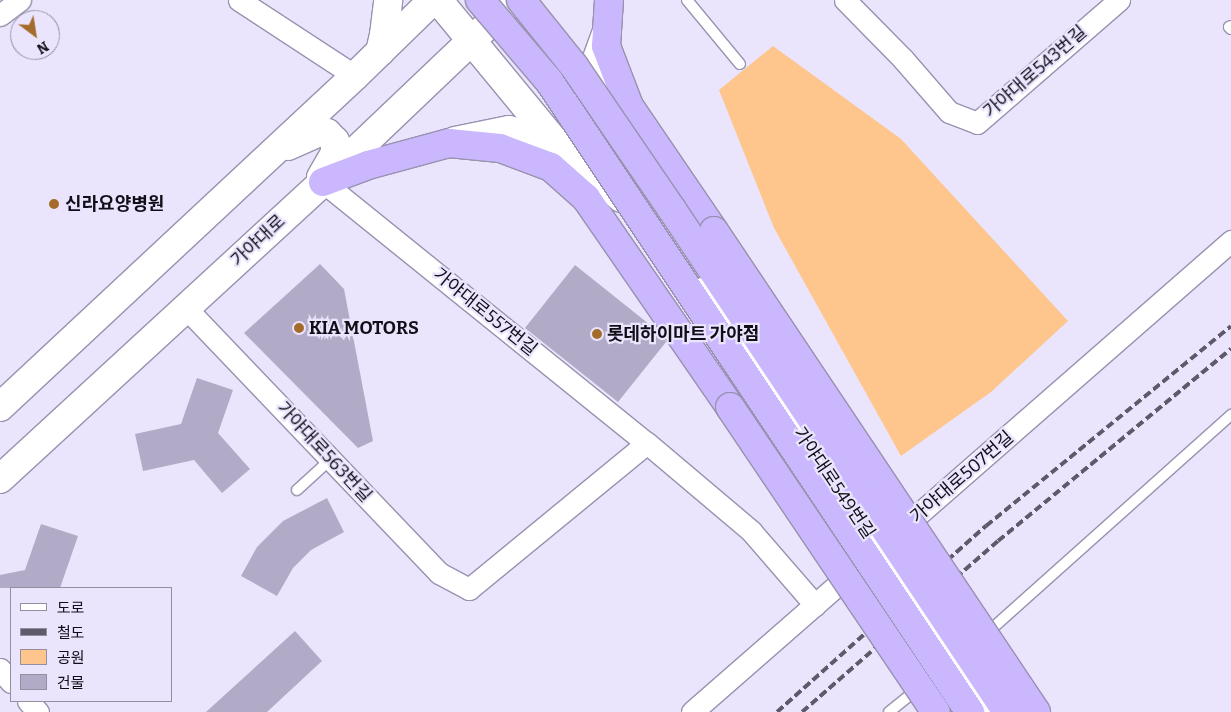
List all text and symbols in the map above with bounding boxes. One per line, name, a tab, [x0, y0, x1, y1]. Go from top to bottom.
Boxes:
north arrow	[10, 10, 60, 60]
street label: 가야대로543번길	[979, 21, 1091, 123]
text: N	[33, 37, 51, 57]
place label: 신라요양병원	[65, 193, 164, 215]
marker: 신라요양병원	[47, 197, 61, 211]
street label: 가야대로	[226, 211, 290, 271]
street label: 가야대로557번길	[429, 264, 541, 360]
place label: KIA MOTORS	[309, 317, 419, 339]
marker: KIA MOTORS	[293, 322, 305, 334]
place label: 롯데하이마트 가야점	[607, 323, 759, 345]
marker: 롯데하이마트 가야점	[591, 328, 603, 340]
street label: 가야대로563번길	[272, 397, 376, 507]
street label: 가야대로549번길	[789, 423, 879, 543]
street label: 가야대로507번길	[906, 426, 1018, 528]
legend	[10, 587, 172, 702]
text: 도로	[57, 599, 85, 617]
text: 철도	[57, 624, 85, 642]
text: 공원	[57, 649, 85, 667]
text: 건물	[57, 674, 85, 692]

